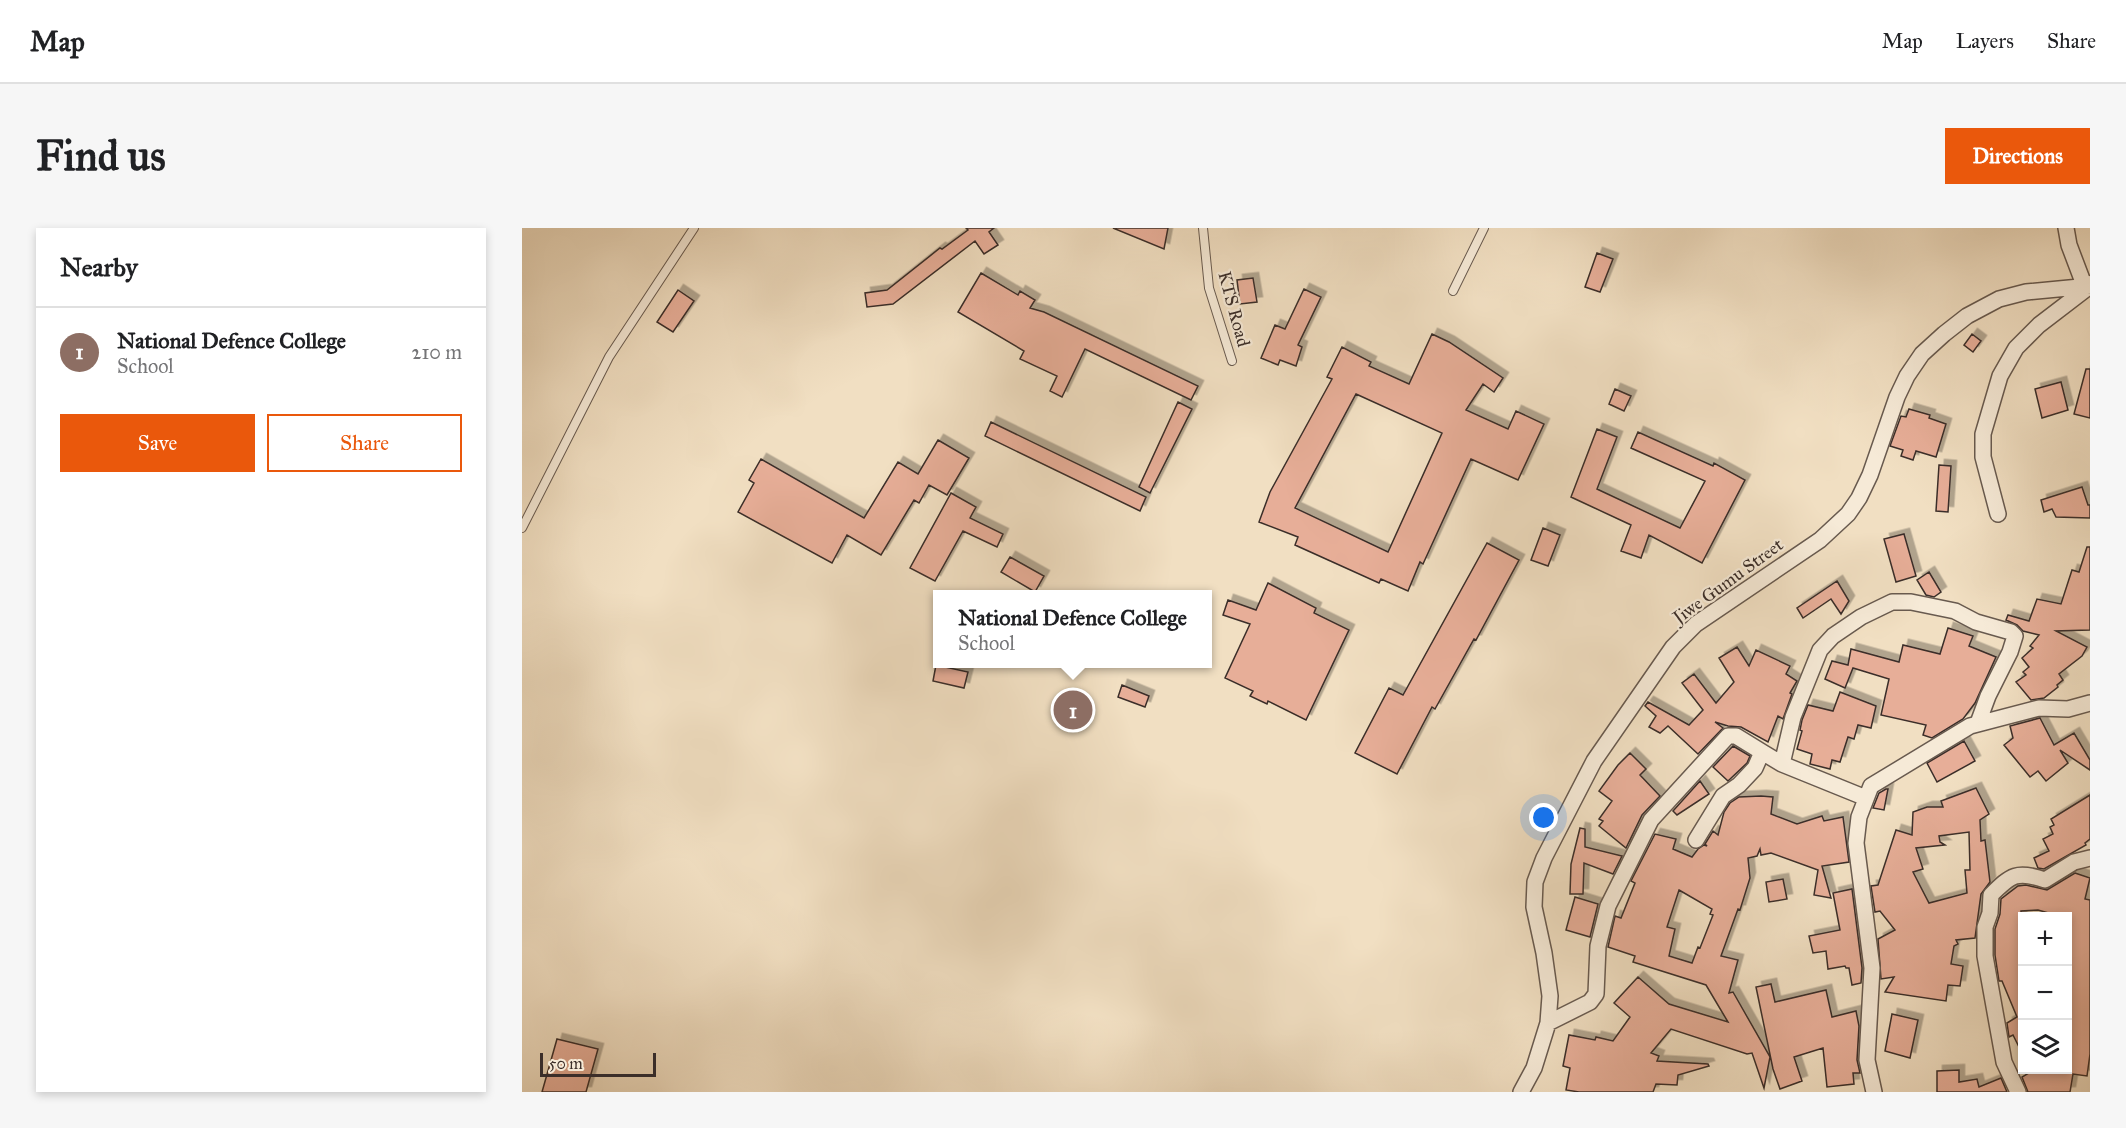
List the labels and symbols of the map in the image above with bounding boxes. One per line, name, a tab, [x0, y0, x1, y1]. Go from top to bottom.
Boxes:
street label: KTS Road	[1213, 269, 1255, 349]
street label: Jiwe Gumu Street	[1667, 533, 1789, 630]
pin: 1	[1054, 688, 1092, 732]
your location	[1529, 803, 1558, 832]
scale bar	[540, 1050, 656, 1078]

